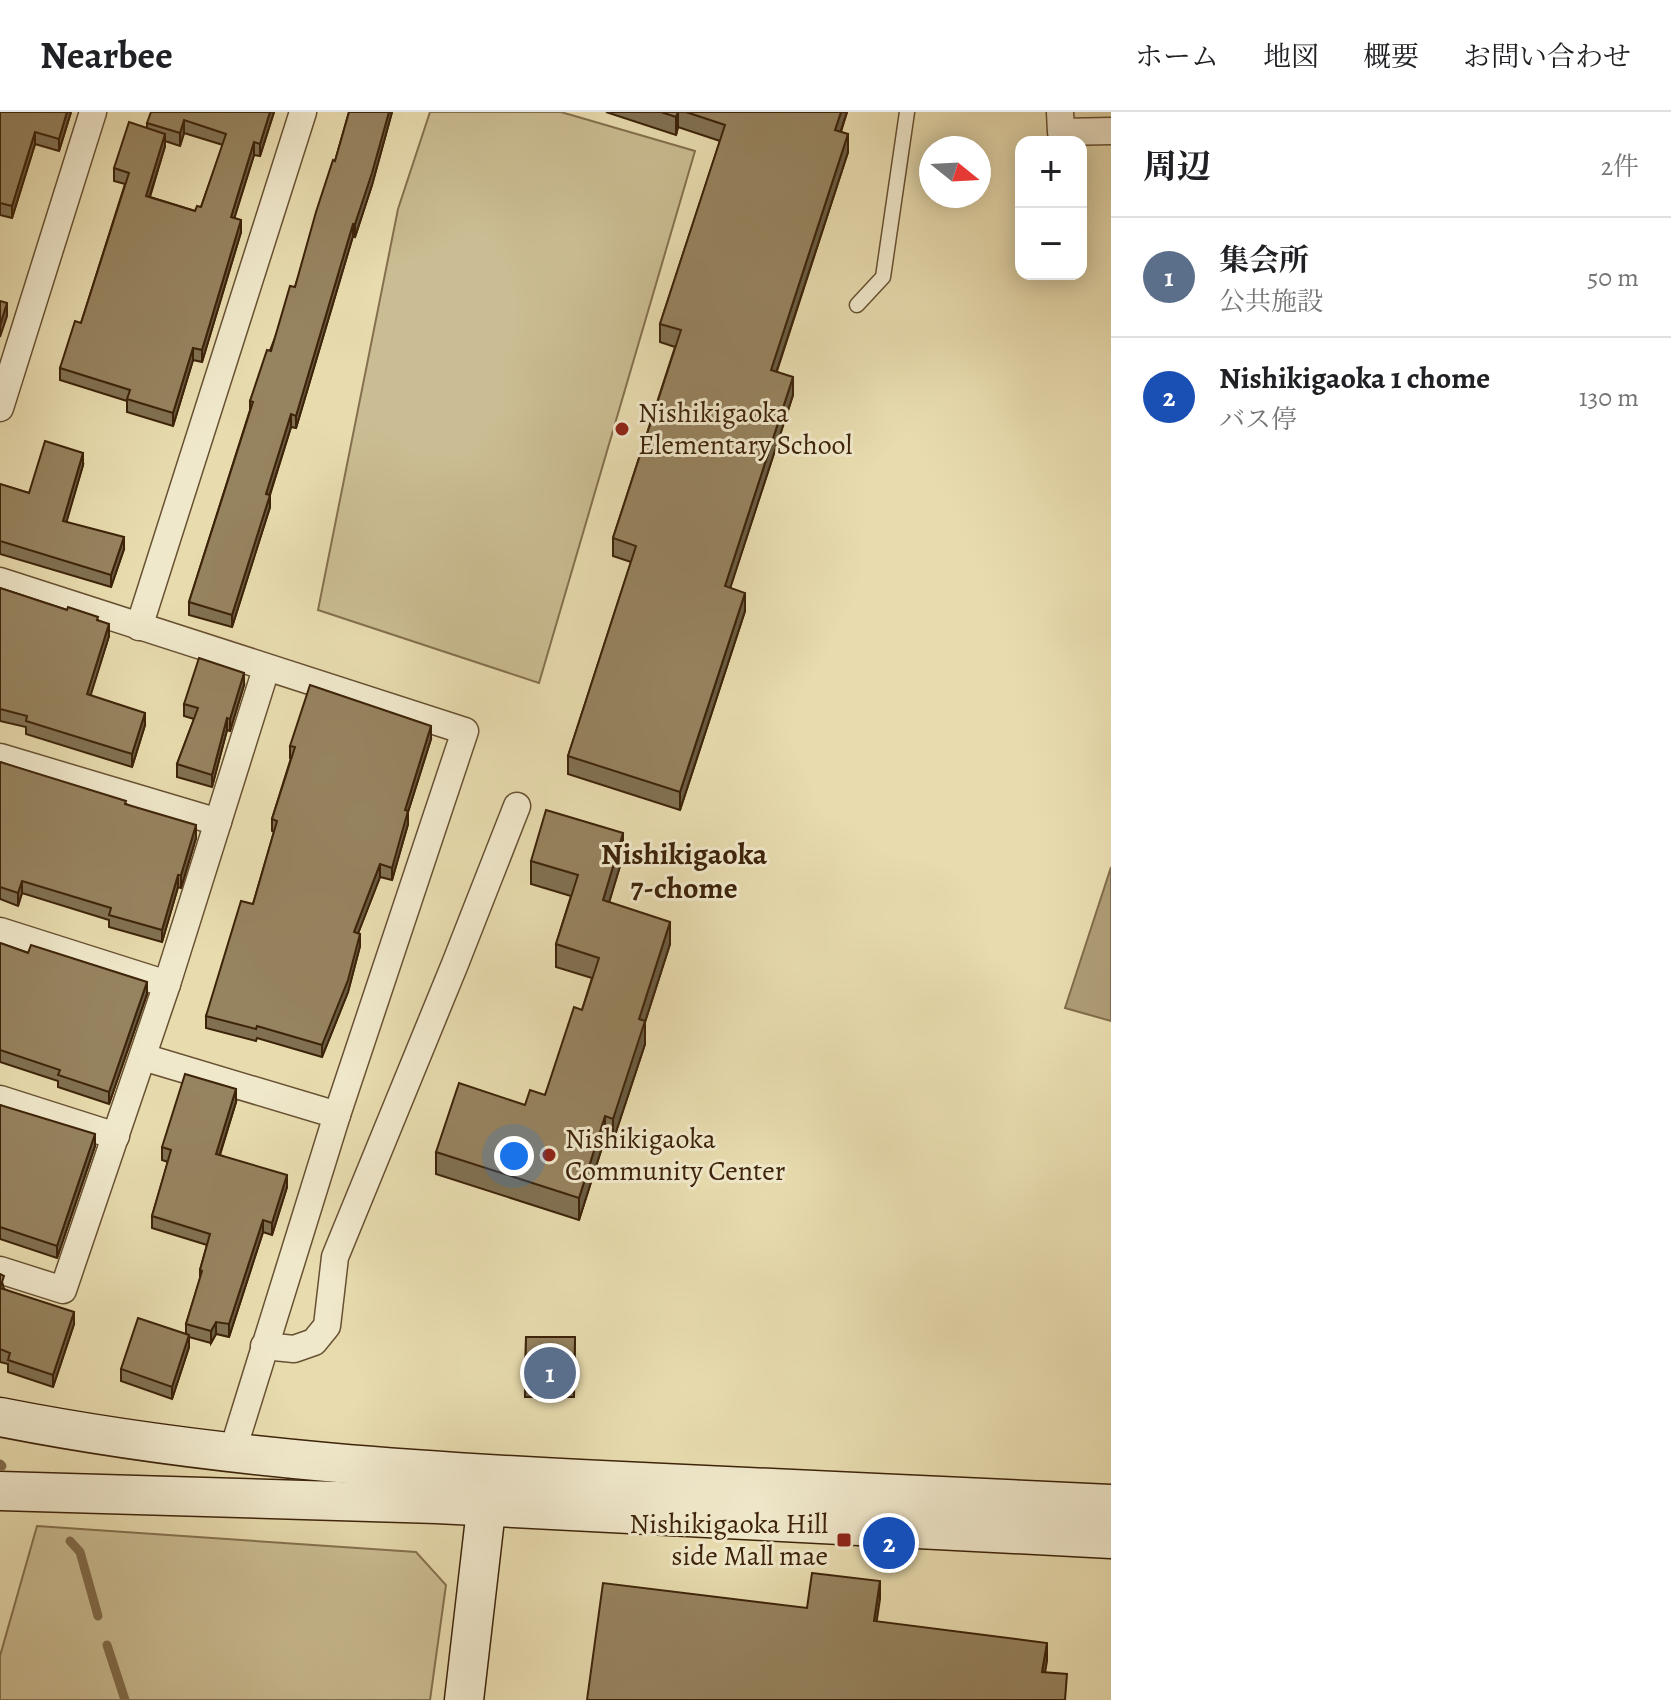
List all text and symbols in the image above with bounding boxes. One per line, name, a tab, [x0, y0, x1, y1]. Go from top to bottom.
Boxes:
text: Nearbee	[40, 29, 173, 81]
text: ホーム	[1135, 38, 1219, 76]
text: 地図	[1263, 38, 1319, 76]
text: 概要	[1363, 38, 1419, 76]
text: お問い合わせ	[1463, 38, 1631, 76]
north arrow	[919, 136, 991, 208]
map controls	[1015, 136, 1087, 280]
button: +	[1015, 136, 1087, 208]
text: 周辺	[1143, 143, 1211, 190]
text: 2件	[1601, 149, 1639, 184]
button: −	[1015, 208, 1087, 280]
text: 集会所	[1219, 240, 1309, 280]
text: 1	[1164, 260, 1174, 295]
text: 50 m	[1587, 260, 1639, 295]
text: 公共施設	[1219, 284, 1323, 319]
text: Nishikigaoka 1 chome	[1219, 358, 1490, 398]
text: 2	[1163, 380, 1175, 415]
text: 130 m	[1579, 380, 1639, 415]
place label: Nishikigaoka Elementary School	[638, 394, 853, 464]
text: バス停	[1219, 402, 1297, 437]
marker: Nishikigaoka Elementary School	[613, 420, 631, 438]
district label: Nishikigaoka 7-chome	[601, 834, 768, 908]
place label: Nishikigaoka Community Center	[565, 1120, 786, 1190]
your location	[494, 1136, 534, 1176]
marker: Nishikigaoka Community Center	[540, 1146, 558, 1164]
pin: 1	[524, 1343, 576, 1403]
place label: Nishikigaoka Hill side Mall mae	[629, 1505, 828, 1575]
pin: 2	[863, 1513, 915, 1573]
marker: Nishikigaoka Hill side Mall mae	[835, 1531, 853, 1549]

